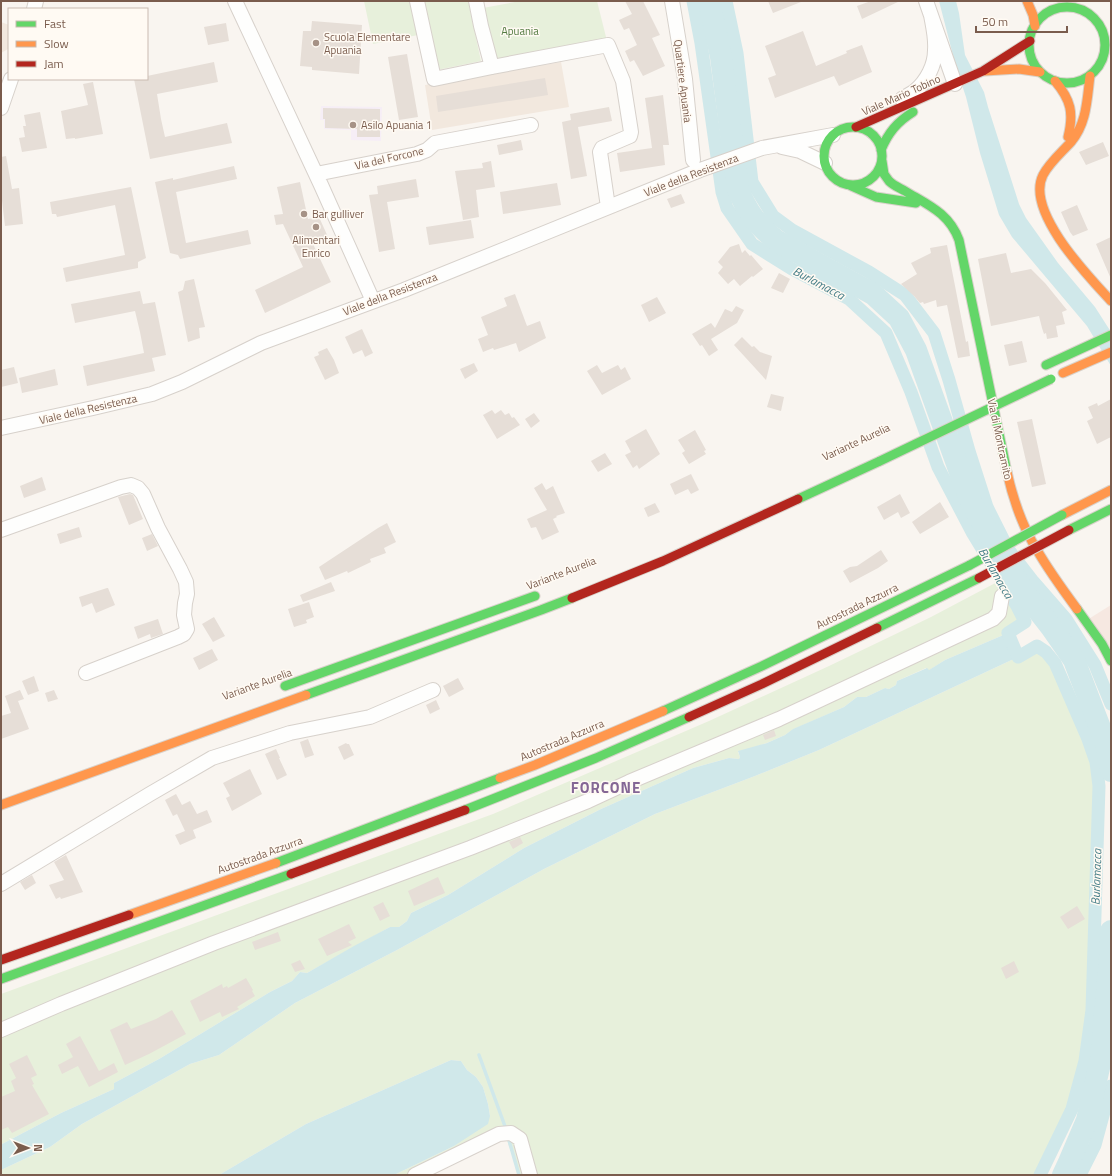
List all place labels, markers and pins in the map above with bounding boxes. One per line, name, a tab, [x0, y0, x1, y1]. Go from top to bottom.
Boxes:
place label: Scuola Elementare Apuania	[324, 29, 411, 58]
marker: Scuola Elementare Apuania	[311, 38, 321, 48]
place label: Asilo Apuania 1	[361, 117, 432, 133]
marker: Asilo Apuania 1	[348, 120, 358, 130]
place label: Bar gulliver	[312, 206, 364, 222]
marker: Bar gulliver	[299, 209, 309, 219]
marker: Alimentari Enrico	[311, 222, 321, 232]
place label: Alimentari Enrico	[292, 232, 340, 261]

